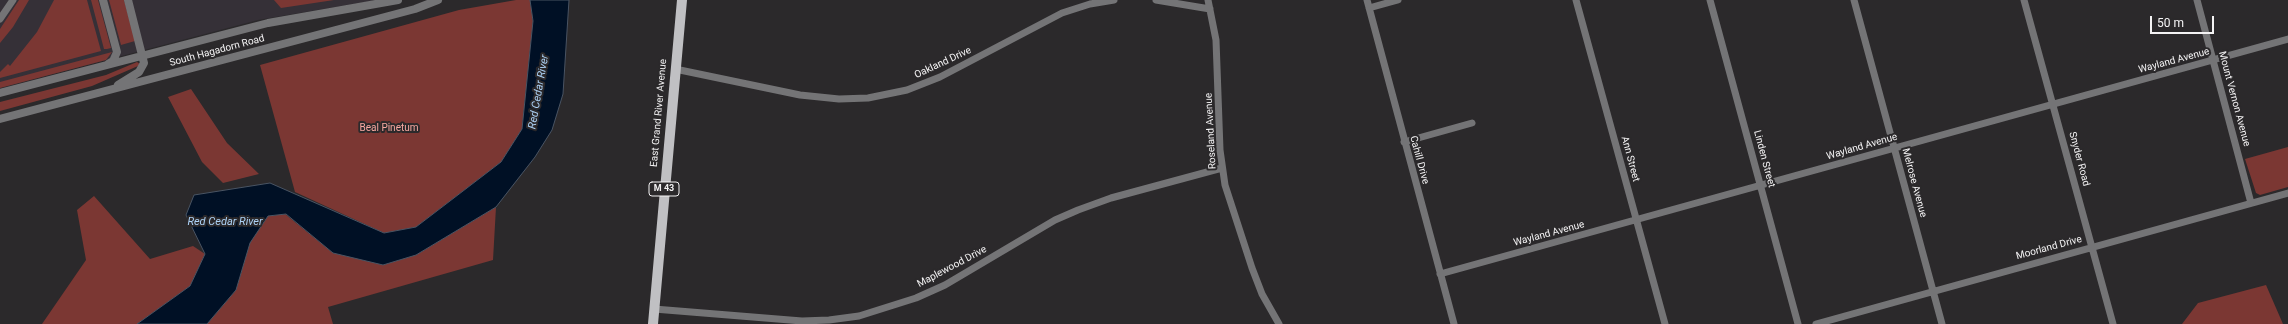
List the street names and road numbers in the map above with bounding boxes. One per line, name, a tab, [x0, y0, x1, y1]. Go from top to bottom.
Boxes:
street label: South Hagadorn Road	[168, 33, 266, 69]
street label: Oakland Drive	[913, 45, 973, 81]
street label: Wayland Avenue	[2137, 46, 2211, 76]
street label: Mount Vernon Avenue	[2216, 50, 2252, 148]
street label: East Grand River Avenue	[648, 58, 670, 168]
street label: Roseland Avenue	[1203, 92, 1219, 170]
street label: Linden Street	[1751, 129, 1777, 189]
street label: Snyder Road	[2066, 130, 2092, 188]
street label: Wayland Avenue	[1825, 131, 1899, 163]
street label: Cahill Drive	[1407, 134, 1431, 186]
street label: Ann Street	[1618, 135, 1642, 183]
street label: Melrose Avenue	[1899, 147, 1929, 219]
road number: M 43	[649, 182, 679, 196]
street label: Wayland Avenue	[1512, 219, 1586, 249]
street label: Moorland Drive	[2015, 233, 2083, 263]
street label: Maplewood Drive	[915, 244, 989, 290]

